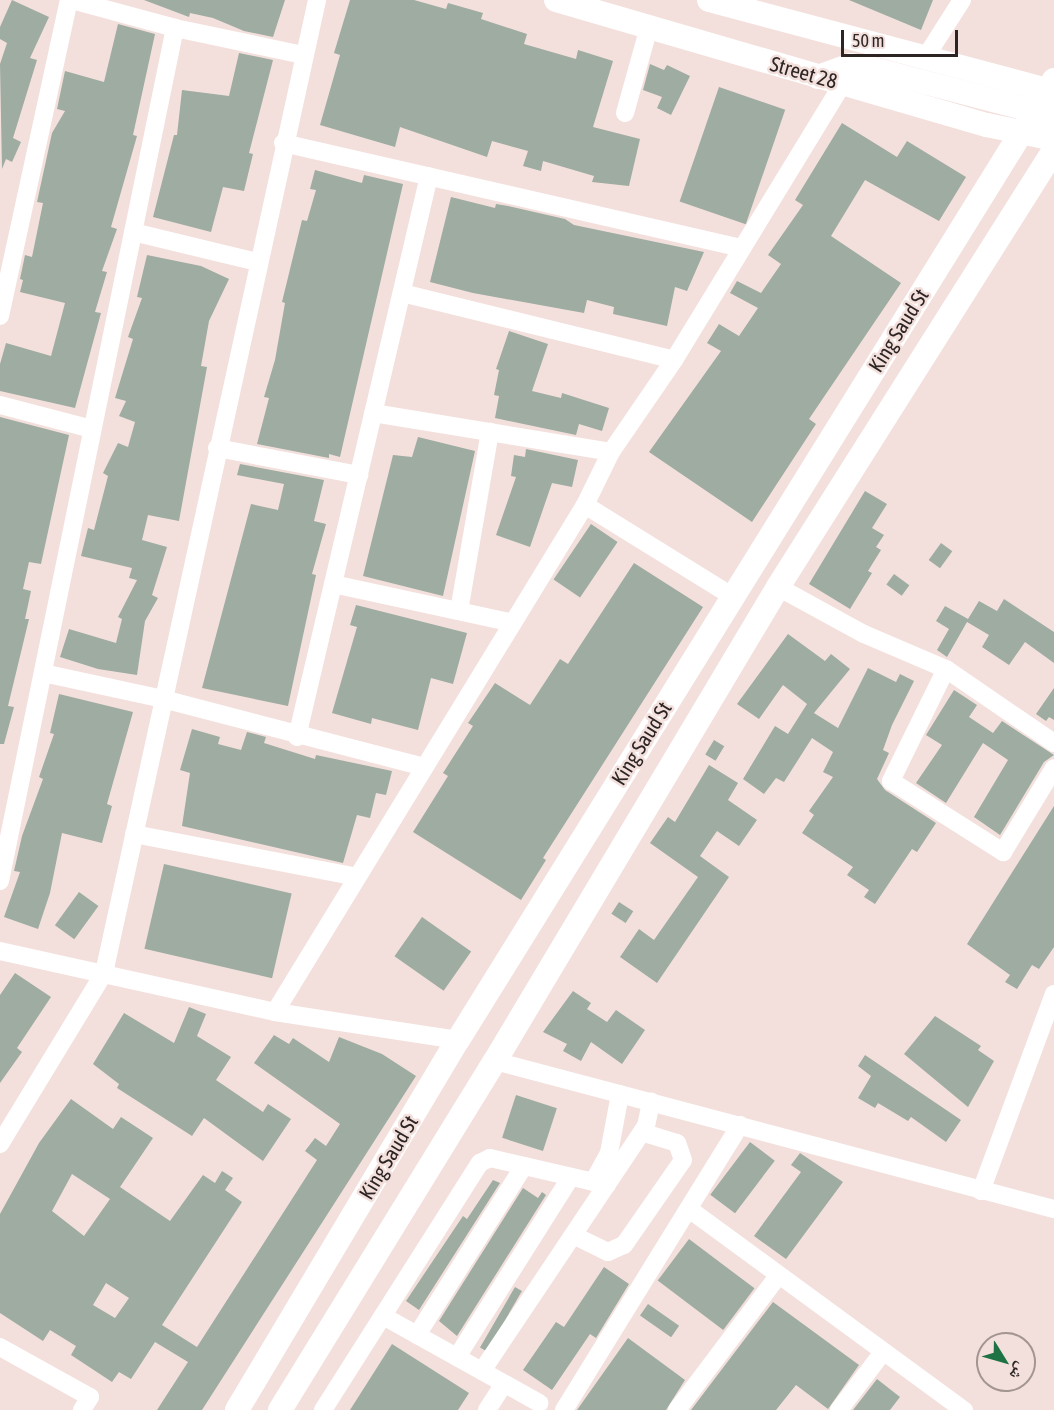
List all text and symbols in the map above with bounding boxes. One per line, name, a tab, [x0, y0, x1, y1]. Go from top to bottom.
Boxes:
scale bar	[844, 18, 961, 56]
text: 50 m	[852, 30, 884, 51]
street label: Street 28	[768, 50, 840, 94]
street label: King Saud St	[863, 284, 933, 376]
street label: King Saud St	[606, 697, 676, 789]
street label: King Saud St	[353, 1110, 423, 1204]
north arrow	[976, 1332, 1036, 1392]
text: ش	[1006, 1359, 1031, 1384]

